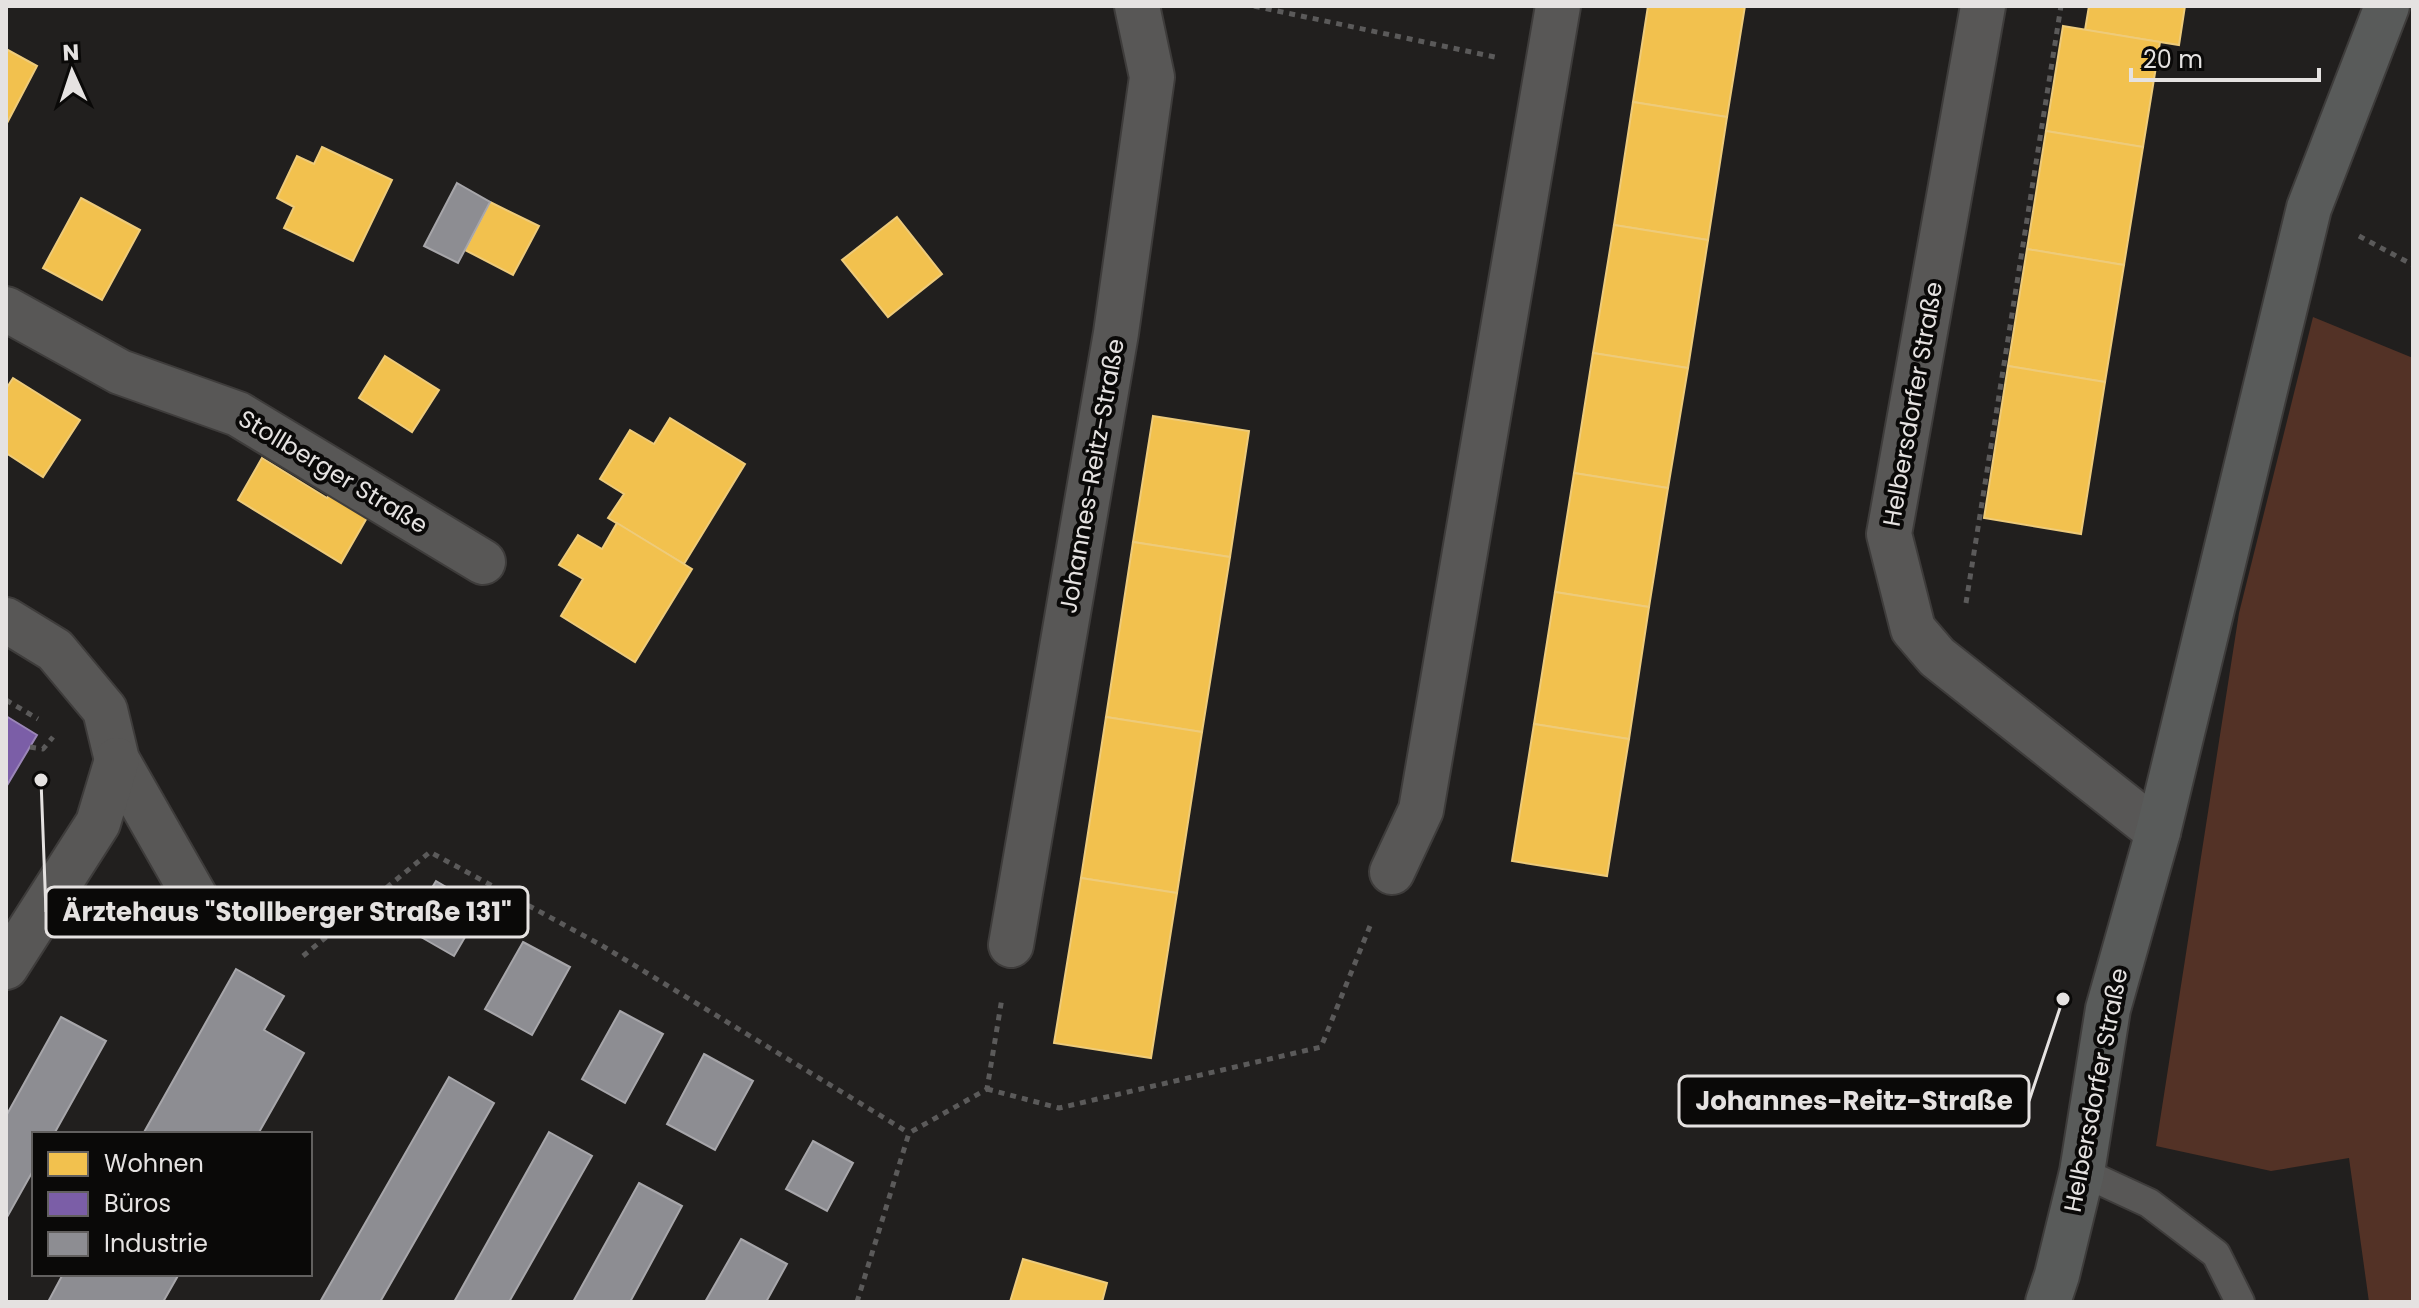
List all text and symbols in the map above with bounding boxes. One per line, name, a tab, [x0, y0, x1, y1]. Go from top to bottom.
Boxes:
north arrow	[32, 32, 112, 112]
scale bar	[2131, 32, 2319, 82]
text: N	[62, 37, 80, 68]
text: 20 m	[2143, 43, 2203, 76]
street label: Helbersdorfer Straße	[1875, 279, 1950, 529]
street label: Johannes-Reitz-Straße	[1051, 336, 1132, 616]
street label: Stollberger Straße	[232, 402, 434, 541]
callout: Ärztehaus "Stollberger Straße 131"	[46, 887, 528, 937]
text: Ärztehaus "Stollberger Straße 131"	[62, 894, 512, 930]
street label: Helbersdorfer Straße	[2056, 965, 2135, 1215]
callout: Johannes-Reitz-Straße	[1679, 1076, 2029, 1126]
text: Johannes-Reitz-Straße	[1695, 1083, 2013, 1119]
legend	[32, 1132, 312, 1276]
text: Wohnen	[104, 1147, 204, 1180]
text: Büros	[104, 1187, 171, 1220]
text: Industrie	[104, 1227, 208, 1260]

